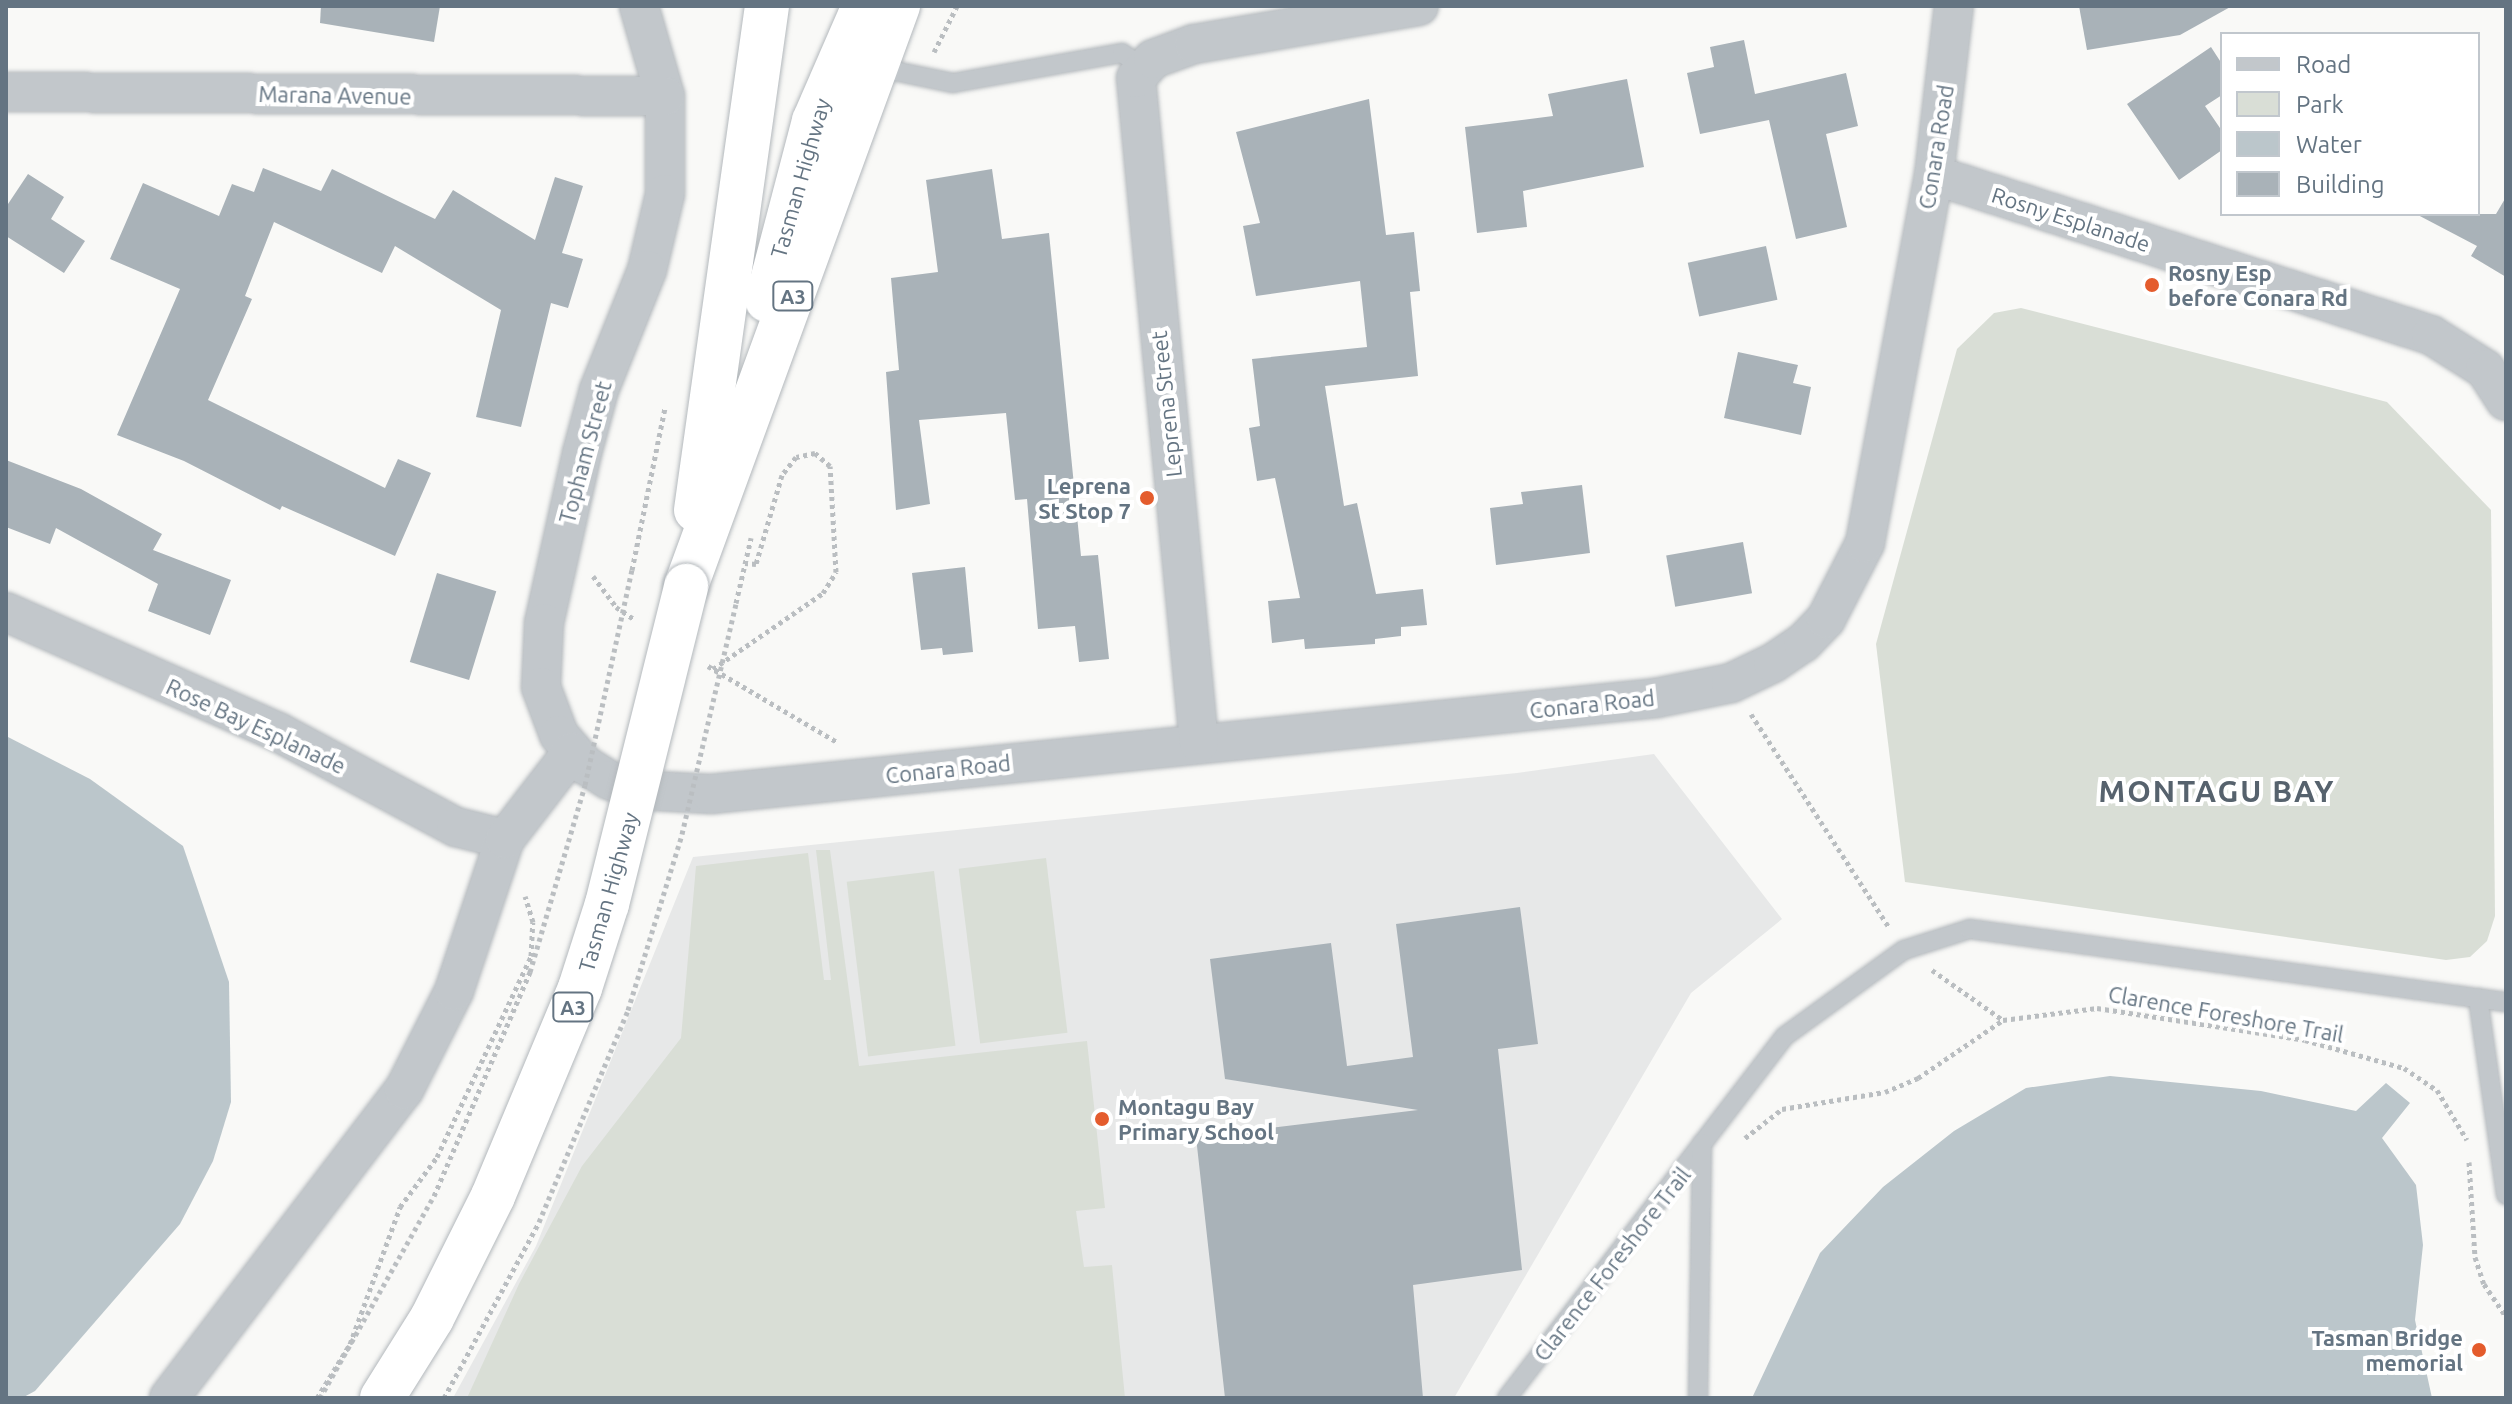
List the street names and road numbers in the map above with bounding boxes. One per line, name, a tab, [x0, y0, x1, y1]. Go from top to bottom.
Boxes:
street label: Marana Avenue	[258, 80, 412, 110]
street label: Conara Road	[1913, 83, 1959, 211]
street label: Tasman Highway	[765, 95, 835, 261]
street label: Rosny Esplanade	[1989, 181, 2153, 257]
road number: A3	[771, 280, 815, 312]
street label: Leprena Street	[1145, 330, 1187, 478]
street label: Topham Street	[553, 378, 617, 526]
street label: Rose Bay Esplanade	[162, 673, 350, 779]
street label: Conara Road	[1528, 684, 1656, 724]
street label: Conara Road	[884, 749, 1012, 789]
street label: Tasman Highway	[573, 809, 643, 975]
street label: Clarence Foreshore Trail	[2106, 980, 2346, 1048]
road number: A3	[551, 991, 595, 1023]
street label: Clarence Foreshore Trail	[1528, 1162, 1696, 1366]

